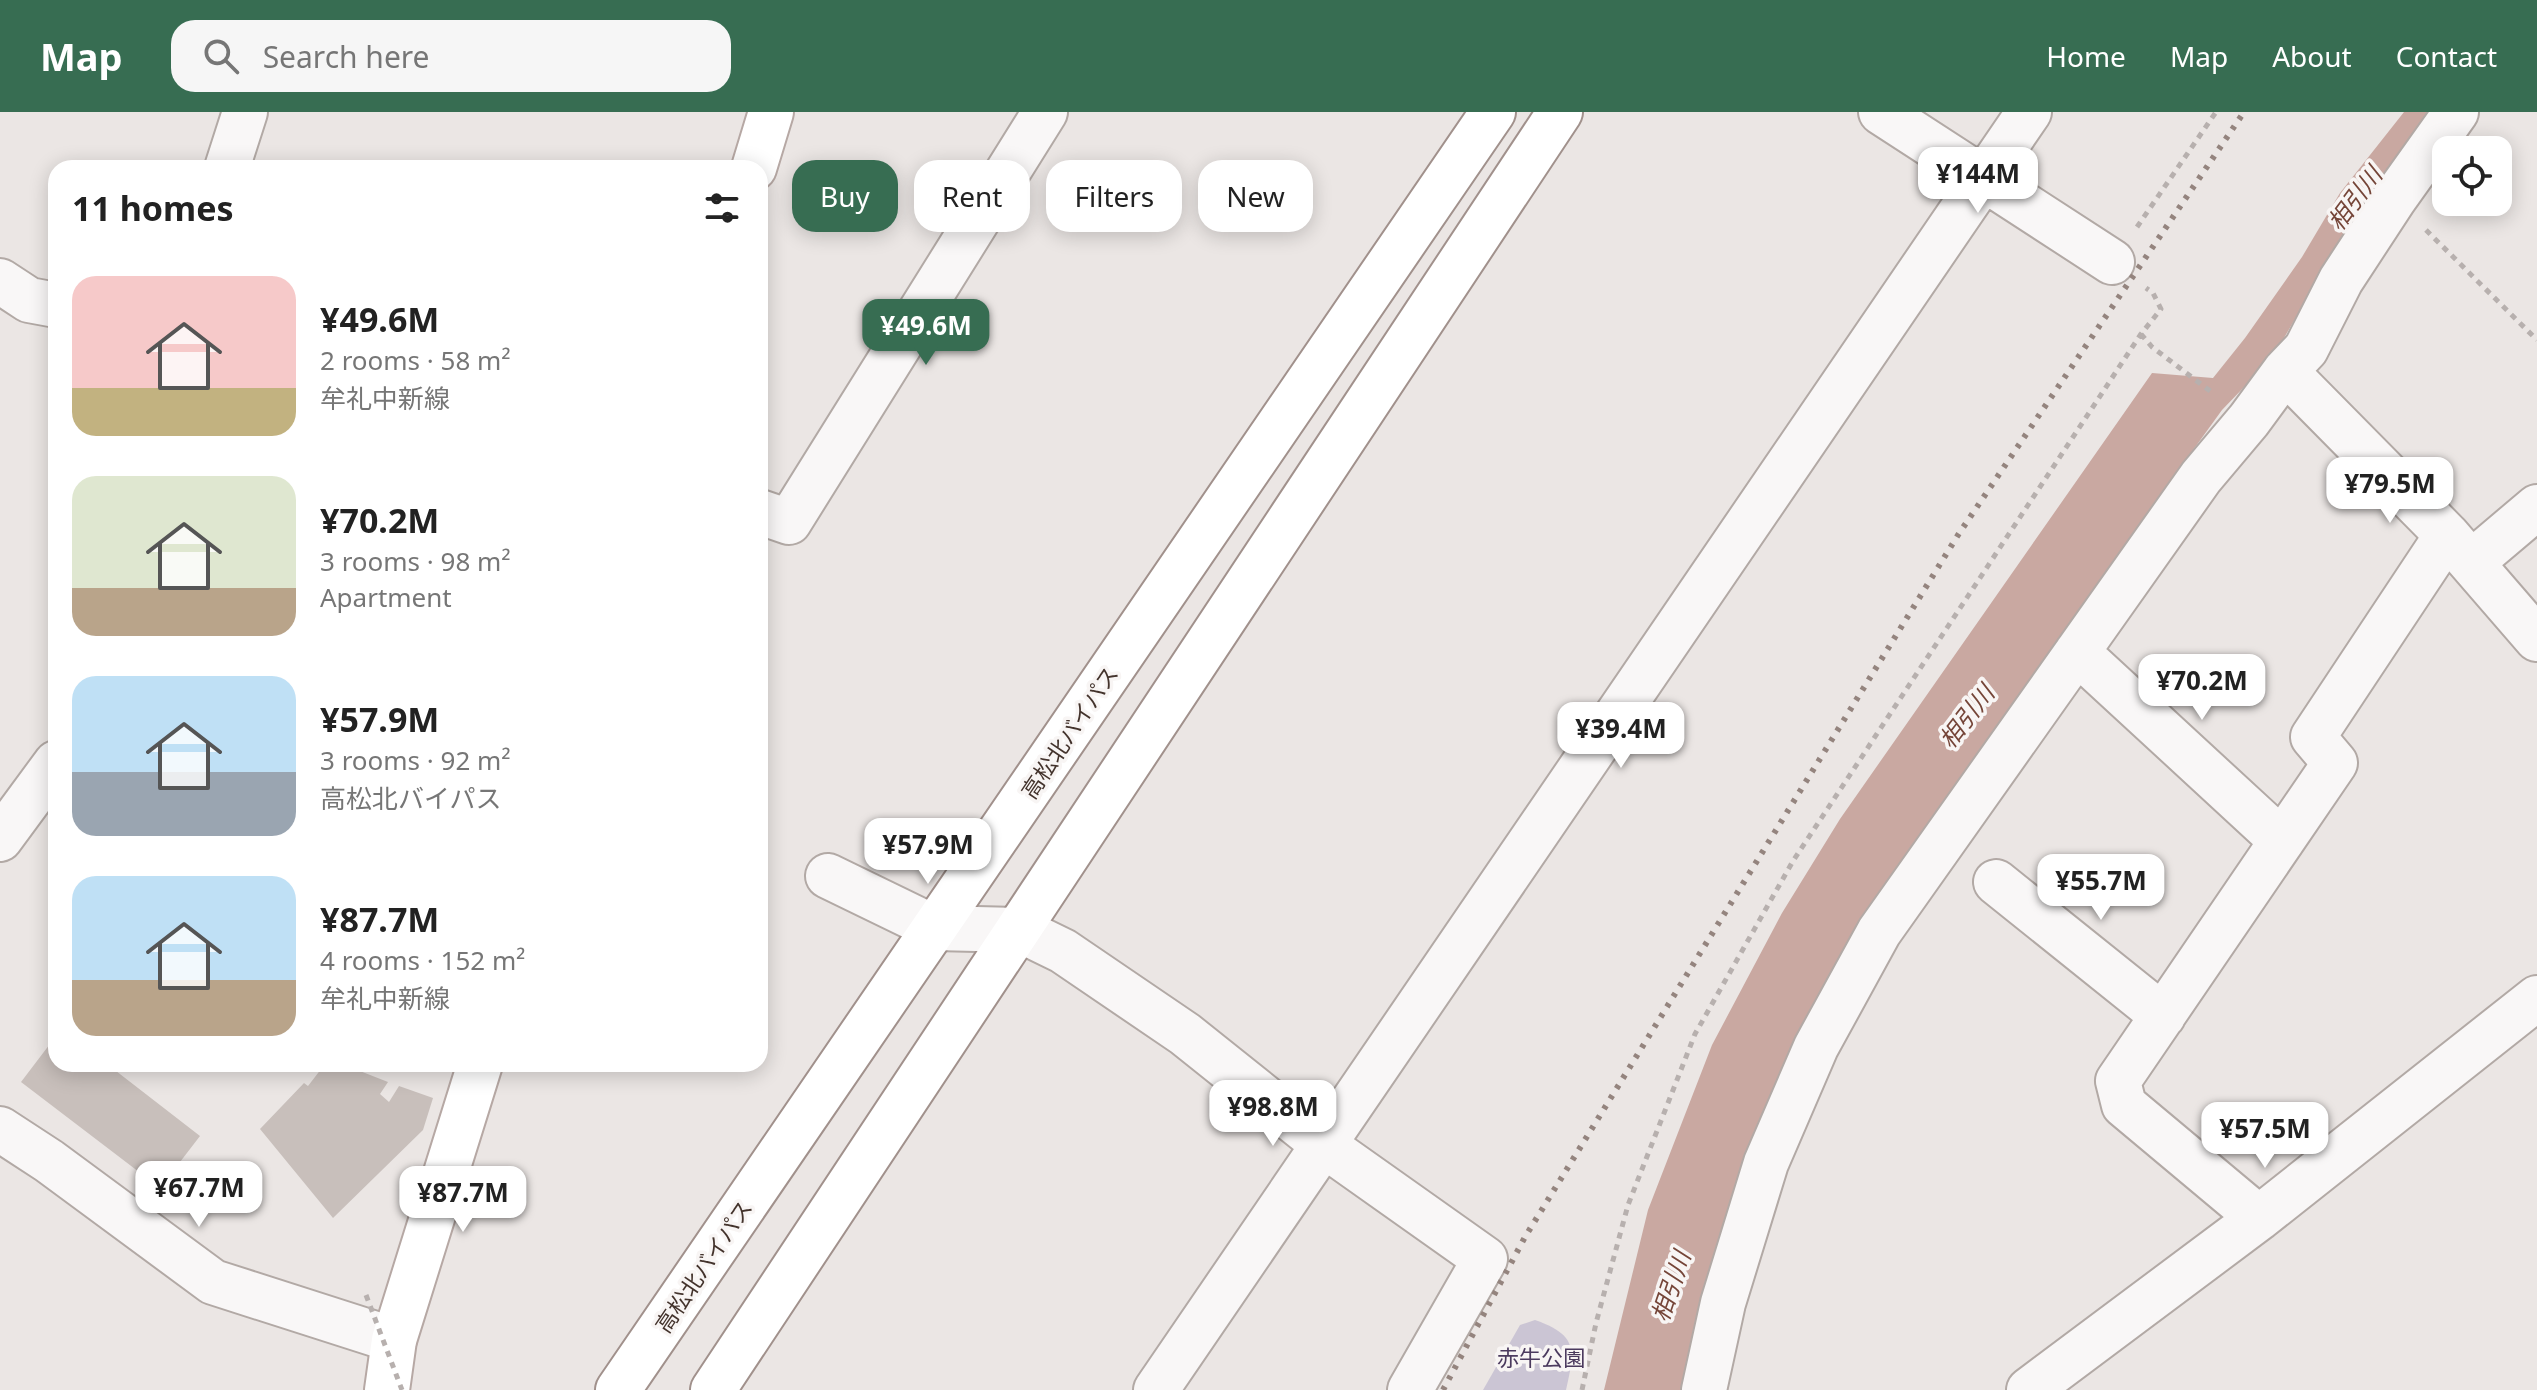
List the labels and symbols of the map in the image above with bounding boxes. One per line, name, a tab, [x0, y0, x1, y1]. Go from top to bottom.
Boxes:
pin: ¥144M	[1922, 147, 2034, 215]
water label: 相引川	[2319, 157, 2391, 237]
pin: ¥49.6M	[861, 299, 991, 367]
pin: ¥79.5M	[2325, 457, 2455, 525]
pin: ¥70.2M	[2137, 654, 2267, 722]
street label: 高松北バイパス	[1014, 660, 1124, 804]
water label: 相引川	[1931, 675, 2003, 755]
pin: ¥39.4M	[1556, 702, 1686, 770]
pin: ¥57.9M	[863, 818, 993, 886]
pin: ¥55.7M	[2036, 854, 2166, 922]
pin: ¥98.8M	[1208, 1080, 1338, 1148]
pin: ¥57.5M	[2200, 1102, 2330, 1170]
pin: ¥67.7M	[134, 1161, 264, 1229]
pin: ¥87.7M	[398, 1166, 528, 1234]
street label: 高松北バイパス	[648, 1194, 758, 1338]
water label: 相引川	[1643, 1244, 1698, 1325]
park label: 赤牛公園	[1497, 1342, 1585, 1372]

